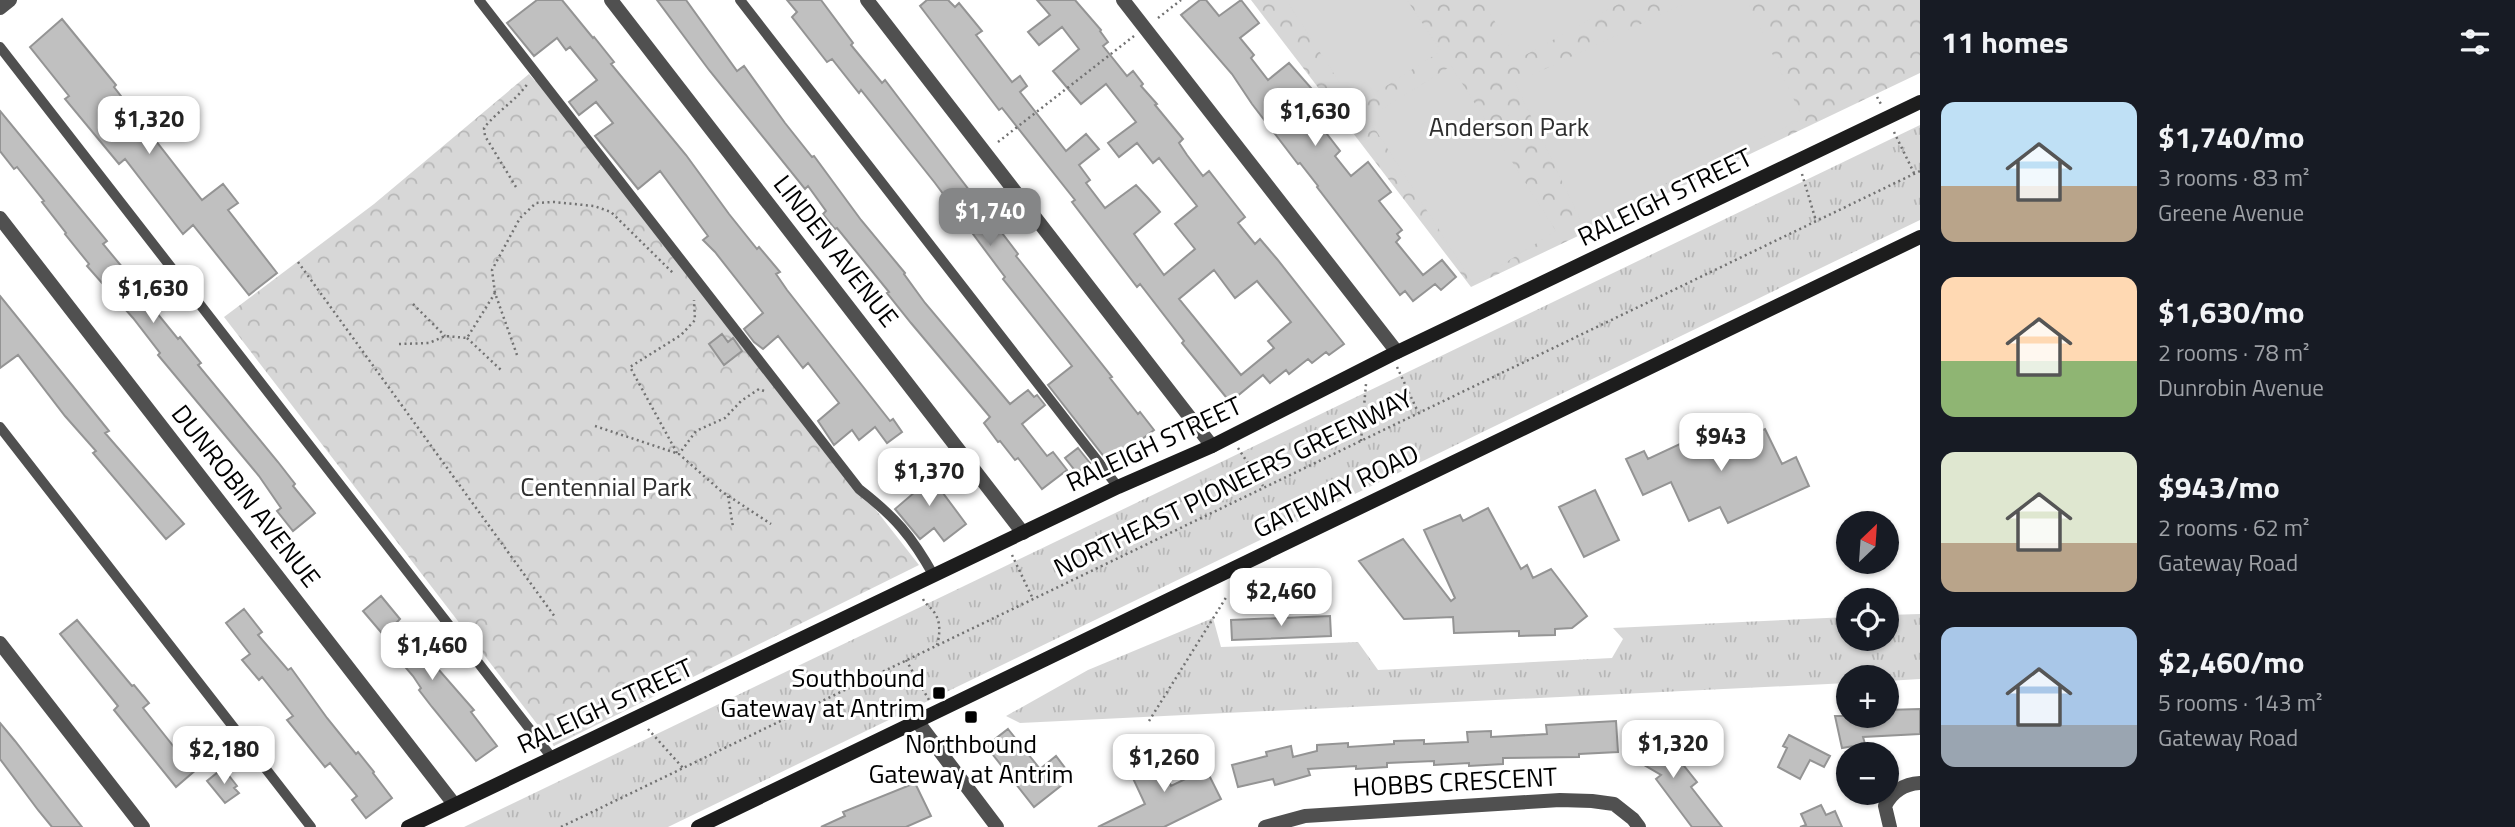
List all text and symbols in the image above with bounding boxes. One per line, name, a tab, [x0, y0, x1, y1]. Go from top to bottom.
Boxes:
text: 11 homes	[1941, 19, 2068, 65]
icon: filters	[2456, 23, 2494, 61]
pin: $1,630	[1258, 88, 1372, 148]
text: $1,630	[1280, 93, 1350, 128]
pin: $1,320	[92, 96, 206, 156]
text: $1,320	[114, 101, 184, 136]
park label: Anderson Park	[1429, 107, 1589, 146]
text: $1,740/mo	[2158, 114, 2304, 160]
icon: home	[1997, 130, 2081, 214]
street label: RALEIGH STREET	[1571, 137, 1759, 256]
text: 3 rooms · 83 m²	[2158, 160, 2309, 195]
street label: LINDEN AVENUE	[764, 166, 908, 335]
pin: $1,740	[933, 188, 1047, 248]
text: $1,740	[955, 193, 1025, 228]
text: Greene Avenue	[2158, 195, 2304, 230]
pin: $1,630	[96, 266, 210, 325]
text: $1,630	[118, 270, 188, 305]
text: $1,630/mo	[2158, 289, 2304, 335]
icon: home	[1997, 305, 2081, 389]
text: 2 rooms · 78 m²	[2158, 335, 2309, 370]
text: Dunrobin Avenue	[2158, 370, 2324, 405]
street label: NORTHEAST PIONEERS GREENWAY	[1047, 378, 1419, 587]
street label: RALEIGH STREET	[1059, 386, 1248, 501]
street label: DUNROBIN AVENUE	[162, 396, 330, 596]
pin: $943	[1680, 414, 1762, 473]
text: $943	[1695, 418, 1747, 453]
street label: GATEWAY ROAD	[1246, 434, 1425, 548]
pin: $1,370	[872, 448, 986, 508]
text: $1,370	[894, 453, 964, 488]
text: $943/mo	[2158, 464, 2280, 510]
park label: Centennial Park	[520, 467, 692, 506]
icon: home	[1997, 480, 2081, 564]
text: 2 rooms · 62 m²	[2158, 510, 2309, 545]
north arrow	[1836, 511, 1899, 574]
map controls	[1836, 511, 1899, 805]
text: Gateway Road	[2158, 545, 2298, 580]
pin: $2,460	[1224, 568, 1338, 628]
text: $2,460	[1246, 573, 1316, 608]
button: locate	[1836, 588, 1899, 651]
pin: $1,460	[375, 622, 489, 682]
text: $1,460	[397, 627, 467, 662]
text: $2,460/mo	[2158, 639, 2304, 685]
street label: RALEIGH STREET	[510, 648, 699, 763]
icon: home	[1997, 655, 2081, 739]
place label: Southbound Gateway at Antrim	[720, 658, 925, 727]
button: +	[1836, 665, 1899, 728]
marker: Southbound Gateway at Antrim	[931, 685, 947, 701]
text: 5 rooms · 143 m²	[2158, 685, 2322, 720]
marker: Northbound Gateway at Antrim	[963, 709, 979, 725]
pin: $1,320	[1616, 720, 1730, 780]
text: Gateway Road	[2158, 720, 2298, 755]
place label: Northbound Gateway at Antrim	[869, 724, 1073, 793]
text: $1,320	[1638, 725, 1708, 760]
pin: $2,180	[167, 726, 281, 786]
text: $2,180	[189, 731, 259, 766]
pin: $1,260	[1107, 734, 1221, 794]
text: $1,260	[1129, 739, 1199, 774]
button: −	[1836, 742, 1899, 805]
street label: HOBBS CRESCENT	[1352, 757, 1559, 806]

